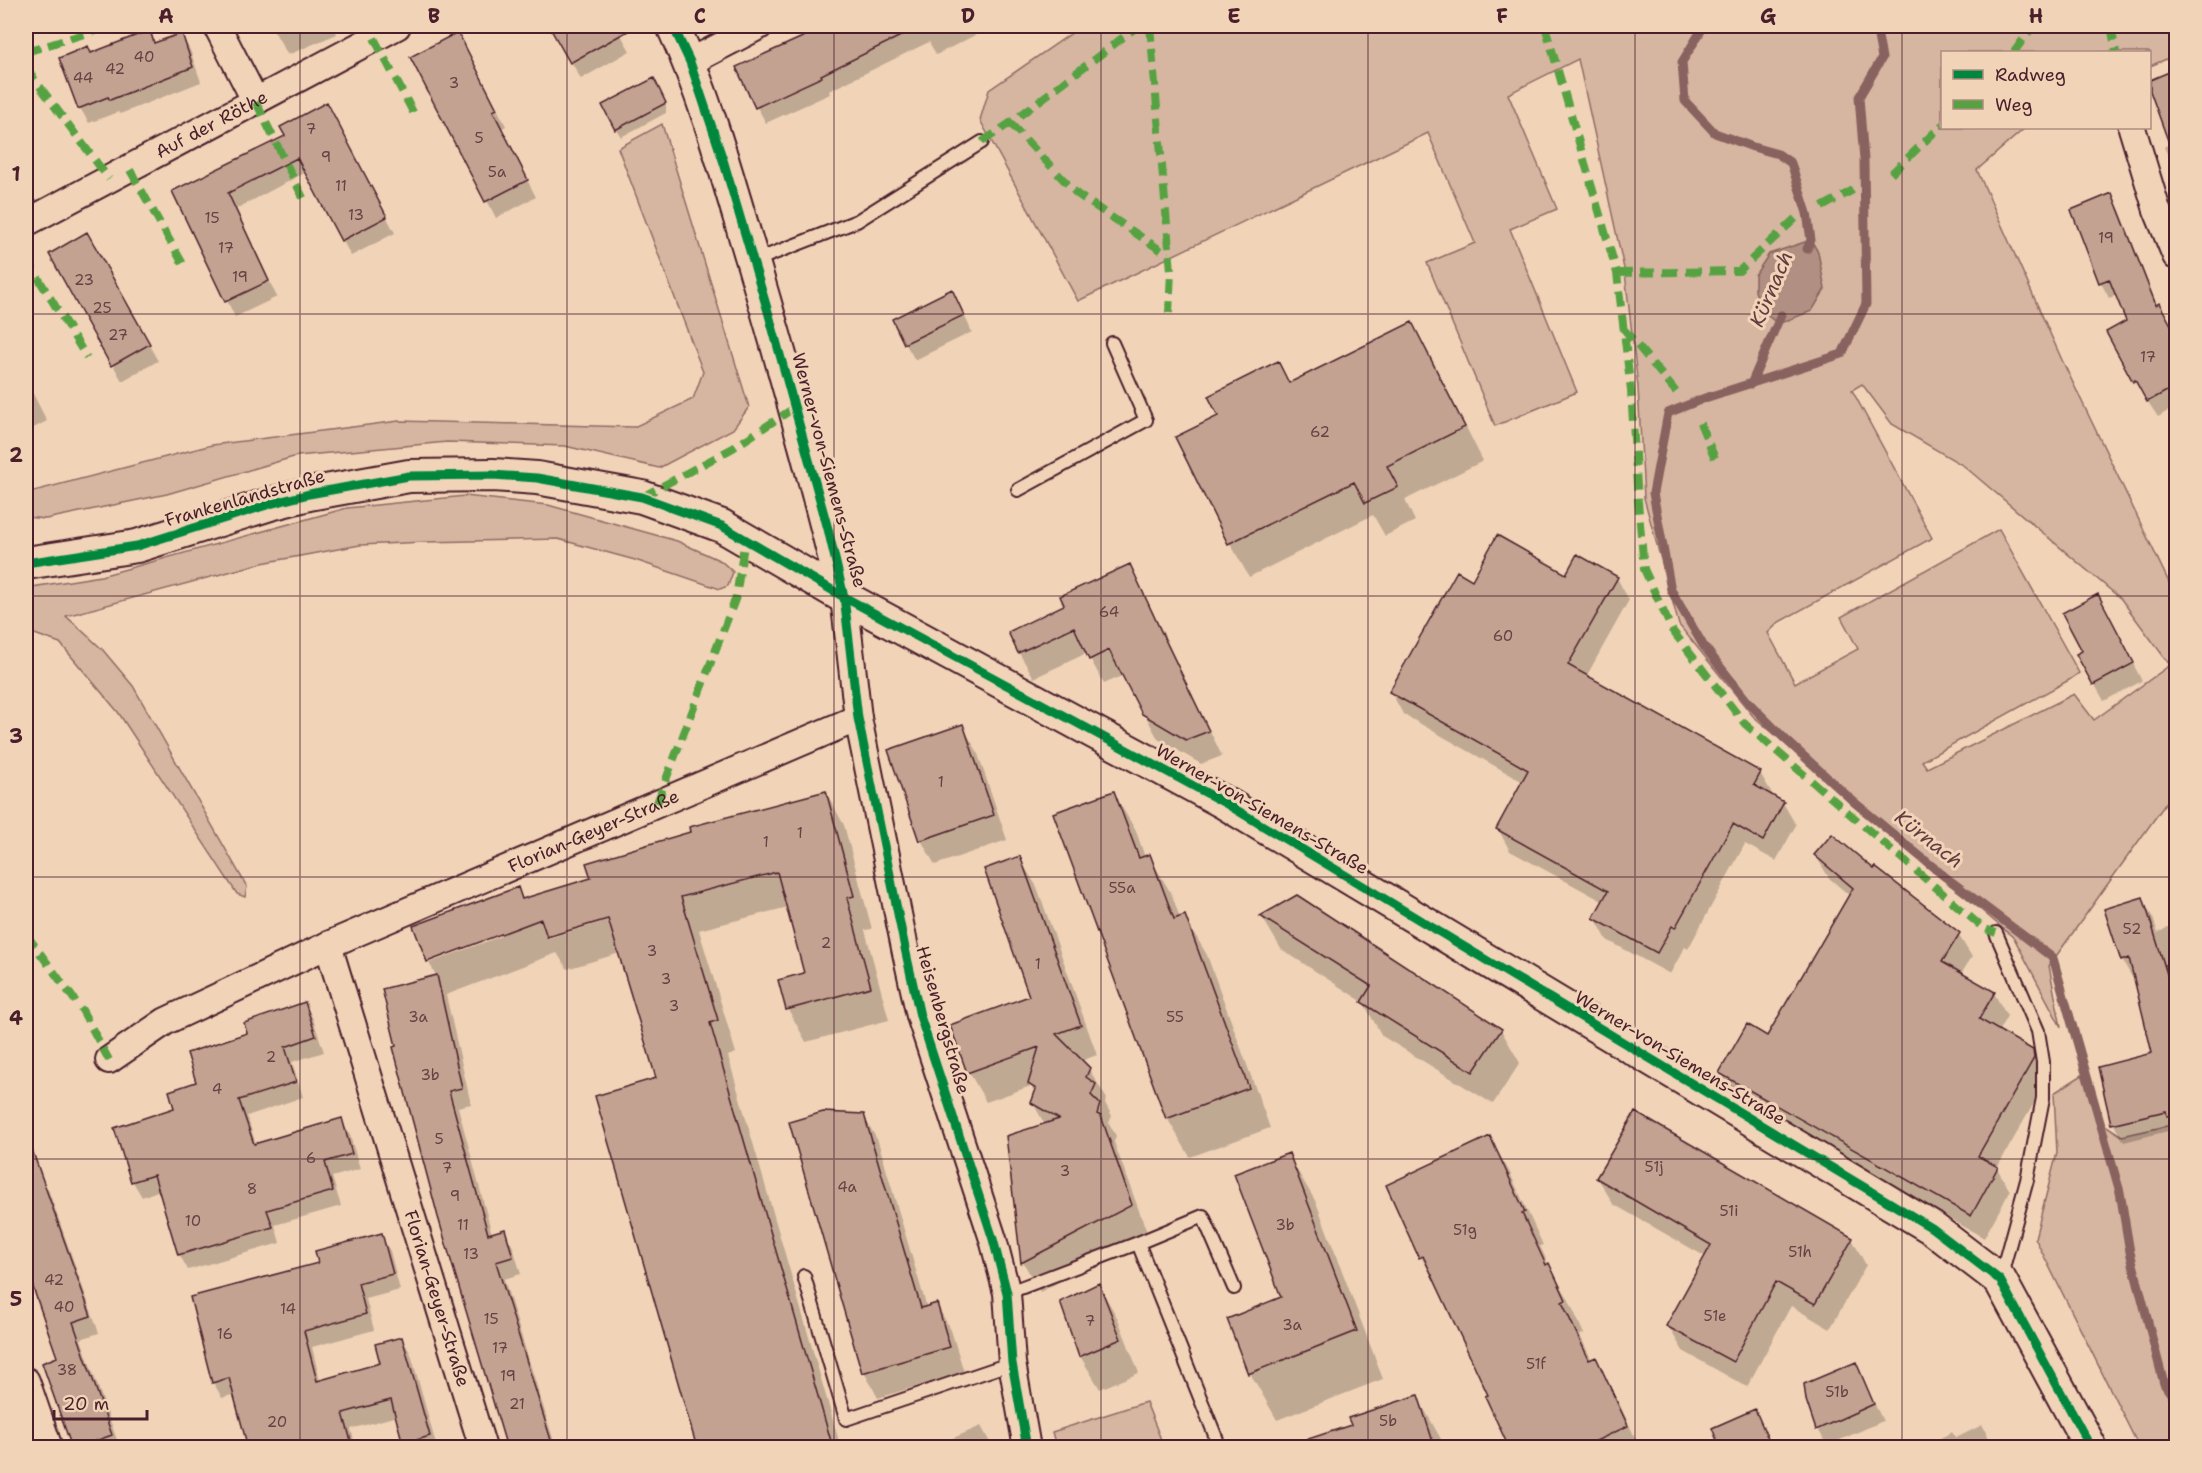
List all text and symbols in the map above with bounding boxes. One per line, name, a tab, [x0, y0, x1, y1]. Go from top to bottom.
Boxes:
text: A	[158, 3, 174, 29]
text: B	[428, 3, 440, 29]
text: C	[694, 3, 706, 29]
text: D	[961, 3, 975, 29]
text: E	[1227, 3, 1241, 29]
text: F	[1496, 3, 1508, 29]
text: G	[1760, 3, 1776, 29]
text: H	[2029, 3, 2043, 29]
house number: 40	[134, 47, 154, 67]
legend	[1941, 51, 2151, 129]
house number: 42	[105, 59, 125, 79]
text: Radweg	[1995, 63, 2066, 87]
house number: 44	[73, 68, 93, 88]
house number: 3	[449, 73, 459, 93]
street label: Auf der Röthe	[151, 85, 272, 164]
text: Weg	[1995, 93, 2033, 117]
house number: 7	[306, 119, 316, 139]
house number: 5	[474, 128, 484, 148]
house number: 9	[321, 147, 331, 167]
text: 1	[11, 161, 21, 187]
house number: 5a	[488, 162, 507, 182]
house number: 11	[335, 176, 347, 196]
house number: 13	[348, 205, 364, 225]
house number: 15	[204, 208, 220, 228]
house number: 19	[2098, 228, 2114, 248]
house number: 17	[218, 238, 234, 258]
water label: Kürnach	[1743, 247, 1799, 331]
house number: 19	[232, 267, 248, 287]
house number: 23	[74, 270, 94, 290]
house number: 25	[92, 298, 112, 318]
house number: 27	[108, 325, 128, 345]
house number: 17	[2140, 347, 2156, 367]
street label: Werner-von-Siemens-Straße	[786, 350, 872, 590]
house number: 62	[1310, 422, 1330, 442]
text: 2	[9, 442, 23, 468]
street label: Frankenlandstraße	[162, 464, 328, 532]
house number: 64	[1099, 602, 1119, 622]
house number: 60	[1493, 626, 1513, 646]
text: 3	[9, 723, 23, 749]
street label: Werner-von-Siemens-Straße	[1151, 738, 1373, 880]
house number: 1	[938, 772, 944, 792]
street label: Florian-Geyer-Straße	[505, 784, 683, 878]
water label: Kürnach	[1889, 804, 1969, 874]
house number: 1	[797, 823, 803, 843]
house number: 1	[763, 832, 769, 852]
house number: 55a	[1108, 878, 1136, 898]
house number: 52	[2123, 919, 2141, 939]
house number: 2	[821, 933, 831, 953]
house number: 3	[647, 941, 657, 961]
street label: Heisenbergstraße	[910, 943, 976, 1097]
house number: 1	[1035, 954, 1041, 974]
house number: 3	[661, 969, 671, 989]
street label: Werner-von-Siemens-Straße	[1570, 985, 1790, 1131]
house number: 3	[669, 996, 679, 1016]
text: 4	[9, 1005, 23, 1031]
house number: 3a	[408, 1007, 428, 1027]
house number: 55	[1166, 1007, 1184, 1027]
house number: 2	[266, 1047, 276, 1067]
house number: 3b	[420, 1065, 440, 1085]
house number: 4	[212, 1079, 222, 1099]
house number: 5	[434, 1129, 444, 1149]
house number: 6	[306, 1148, 316, 1168]
house number: 51j	[1645, 1157, 1663, 1177]
house number: 7	[442, 1158, 452, 1178]
house number: 3	[1060, 1161, 1070, 1181]
house number: 4a	[837, 1177, 857, 1197]
house number: 8	[247, 1179, 257, 1199]
house number: 9	[450, 1186, 460, 1206]
house number: 51i	[1719, 1201, 1739, 1221]
street label: Florian-Geyer-Straße	[398, 1207, 475, 1390]
house number: 10	[185, 1211, 201, 1231]
house number: 11	[457, 1215, 469, 1235]
house number: 3b	[1275, 1215, 1295, 1235]
house number: 51g	[1453, 1220, 1477, 1240]
house number: 51h	[1788, 1242, 1812, 1262]
house number: 13	[463, 1244, 479, 1264]
house number: 42	[44, 1270, 64, 1290]
text: 5	[10, 1286, 22, 1312]
house number: 40	[54, 1297, 74, 1317]
house number: 14	[280, 1299, 296, 1319]
house number: 51e	[1704, 1306, 1726, 1326]
house number: 15	[483, 1309, 499, 1329]
house number: 7	[1085, 1311, 1095, 1331]
house number: 3a	[1282, 1315, 1302, 1335]
house number: 16	[217, 1324, 233, 1344]
house number: 17	[492, 1338, 508, 1358]
house number: 51f	[1526, 1354, 1547, 1374]
house number: 38	[57, 1360, 77, 1380]
house number: 19	[500, 1366, 516, 1386]
house number: 51b	[1825, 1382, 1849, 1402]
scale bar	[54, 1383, 147, 1421]
text: 20 m	[63, 1392, 109, 1416]
house number: 21	[509, 1394, 525, 1414]
house number: 5b	[1379, 1411, 1397, 1431]
house number: 20	[267, 1412, 287, 1432]

